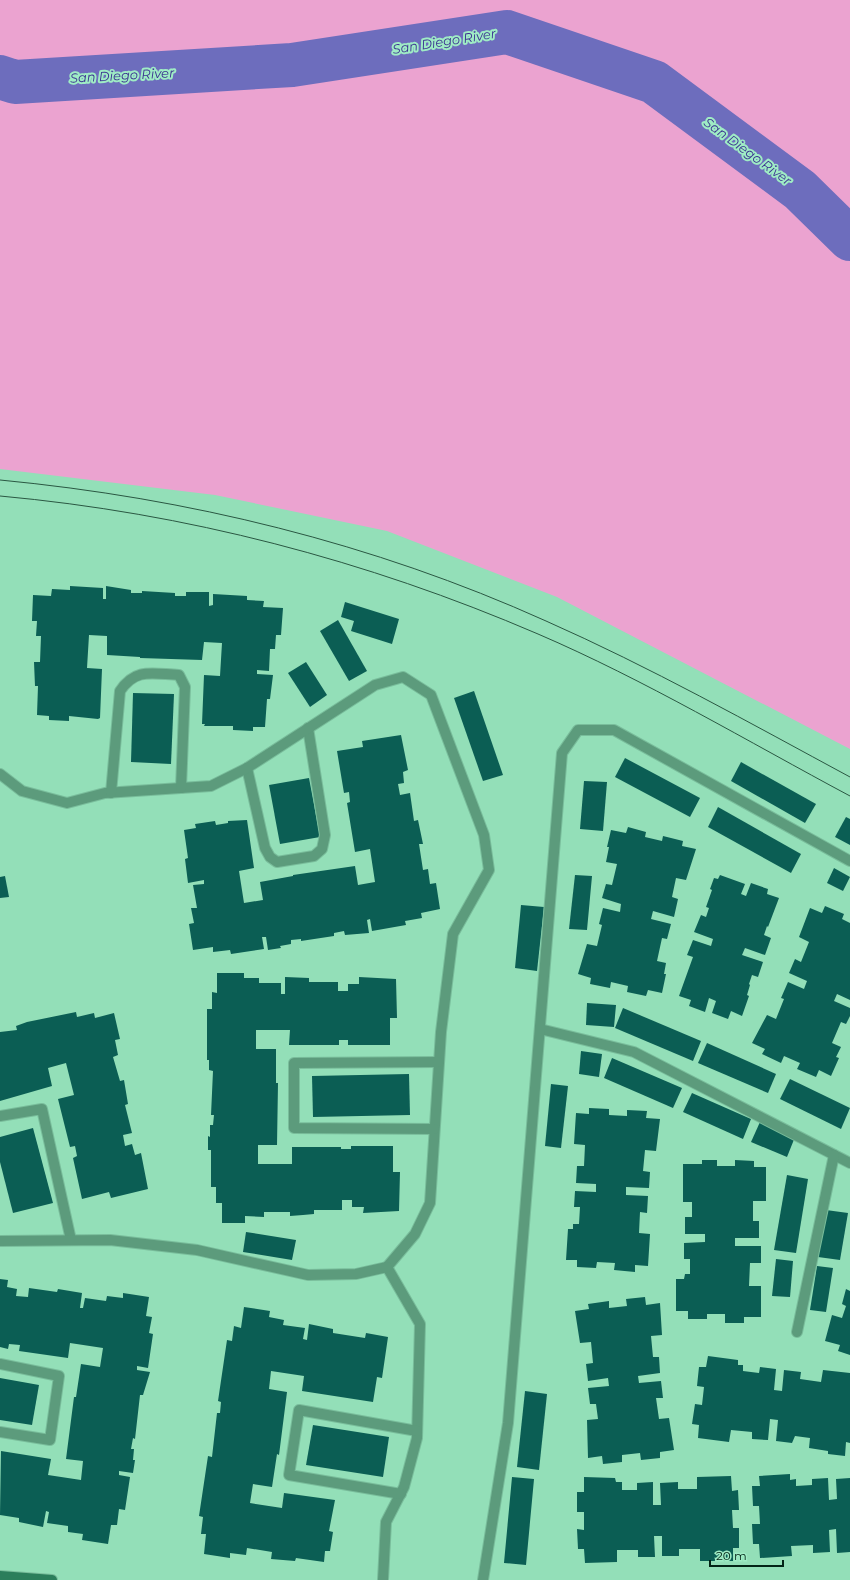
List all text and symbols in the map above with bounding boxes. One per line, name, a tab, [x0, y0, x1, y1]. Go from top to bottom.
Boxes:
water label: San Diego River	[391, 25, 498, 57]
water label: San Diego River	[69, 64, 175, 86]
water label: San Diego River	[701, 114, 796, 189]
scale bar	[710, 1542, 783, 1568]
text: 20 m	[716, 1548, 747, 1563]

